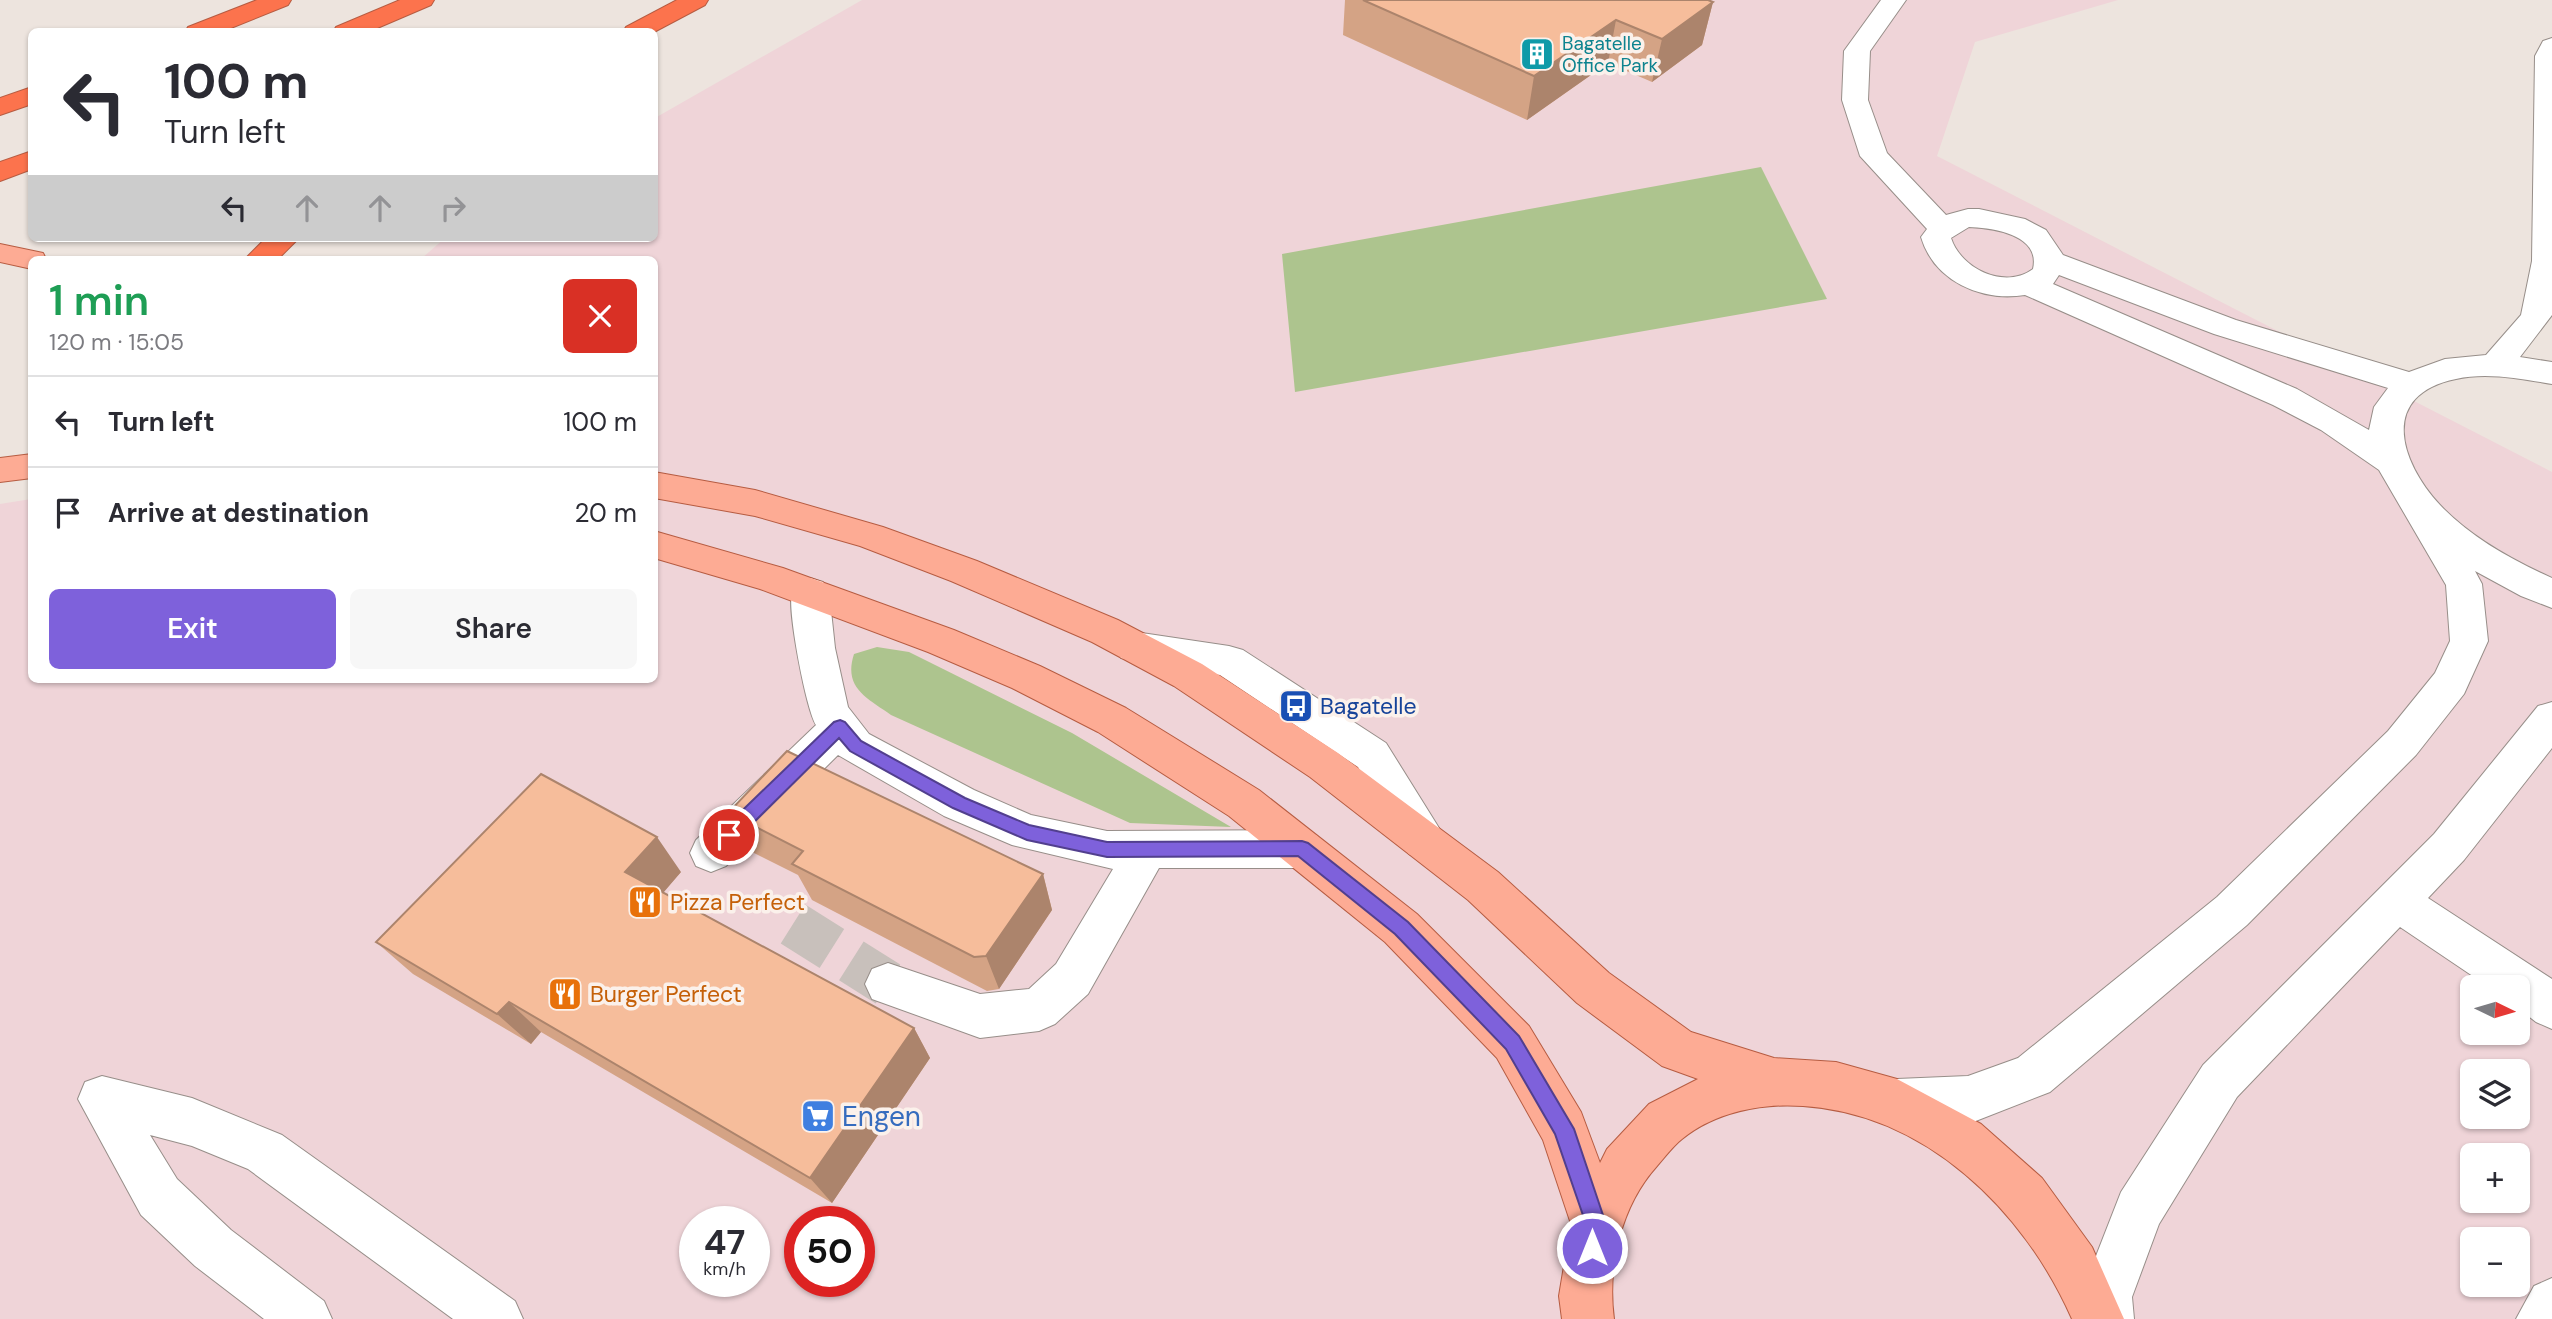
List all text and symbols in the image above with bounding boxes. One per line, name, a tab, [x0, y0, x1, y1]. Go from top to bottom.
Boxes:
place label: Bagatelle Office Park	[1562, 31, 1659, 78]
building icon: Bagatelle Office Park	[1518, 35, 1556, 73]
text: 100 m	[164, 49, 308, 113]
icon: left	[49, 56, 140, 147]
text: Turn left	[164, 111, 286, 153]
icon: left	[215, 189, 253, 227]
icon: ahead	[288, 189, 326, 227]
icon: ahead	[361, 189, 399, 227]
icon: right	[434, 189, 472, 227]
text: 1 min	[49, 273, 149, 328]
button: close	[563, 279, 637, 353]
text: 120 m · 15:05	[49, 327, 184, 357]
icon: left	[49, 403, 87, 441]
text: Turn left	[108, 405, 215, 439]
text: 100 m	[563, 405, 637, 439]
icon: arrive	[49, 494, 87, 532]
text: Arrive at destination	[108, 496, 369, 530]
text: 20 m	[574, 496, 637, 530]
button: Exit	[49, 589, 336, 669]
button: Share	[350, 589, 637, 669]
bus stop icon: Bagatelle	[1277, 687, 1315, 725]
place label: Bagatelle	[1320, 691, 1417, 721]
pin	[699, 805, 759, 865]
icon: arrive	[710, 816, 748, 854]
restaurant icon: Pizza Perfect	[626, 883, 664, 921]
place label: Pizza Perfect	[670, 887, 805, 917]
restaurant icon: Burger Perfect	[546, 975, 584, 1013]
north arrow	[2460, 975, 2530, 1045]
map controls	[2460, 975, 2530, 1297]
place label: Burger Perfect	[590, 979, 742, 1009]
button: layers	[2460, 1059, 2530, 1129]
supermarket icon: Engen	[799, 1097, 837, 1135]
place label: Engen	[842, 1098, 921, 1135]
button: +	[2460, 1143, 2530, 1213]
speed limit sign: 50	[784, 1206, 875, 1297]
position arrow	[1555, 1211, 1629, 1285]
text: 47	[704, 1219, 745, 1265]
button: −	[2460, 1227, 2530, 1297]
text: km/h	[703, 1257, 746, 1281]

